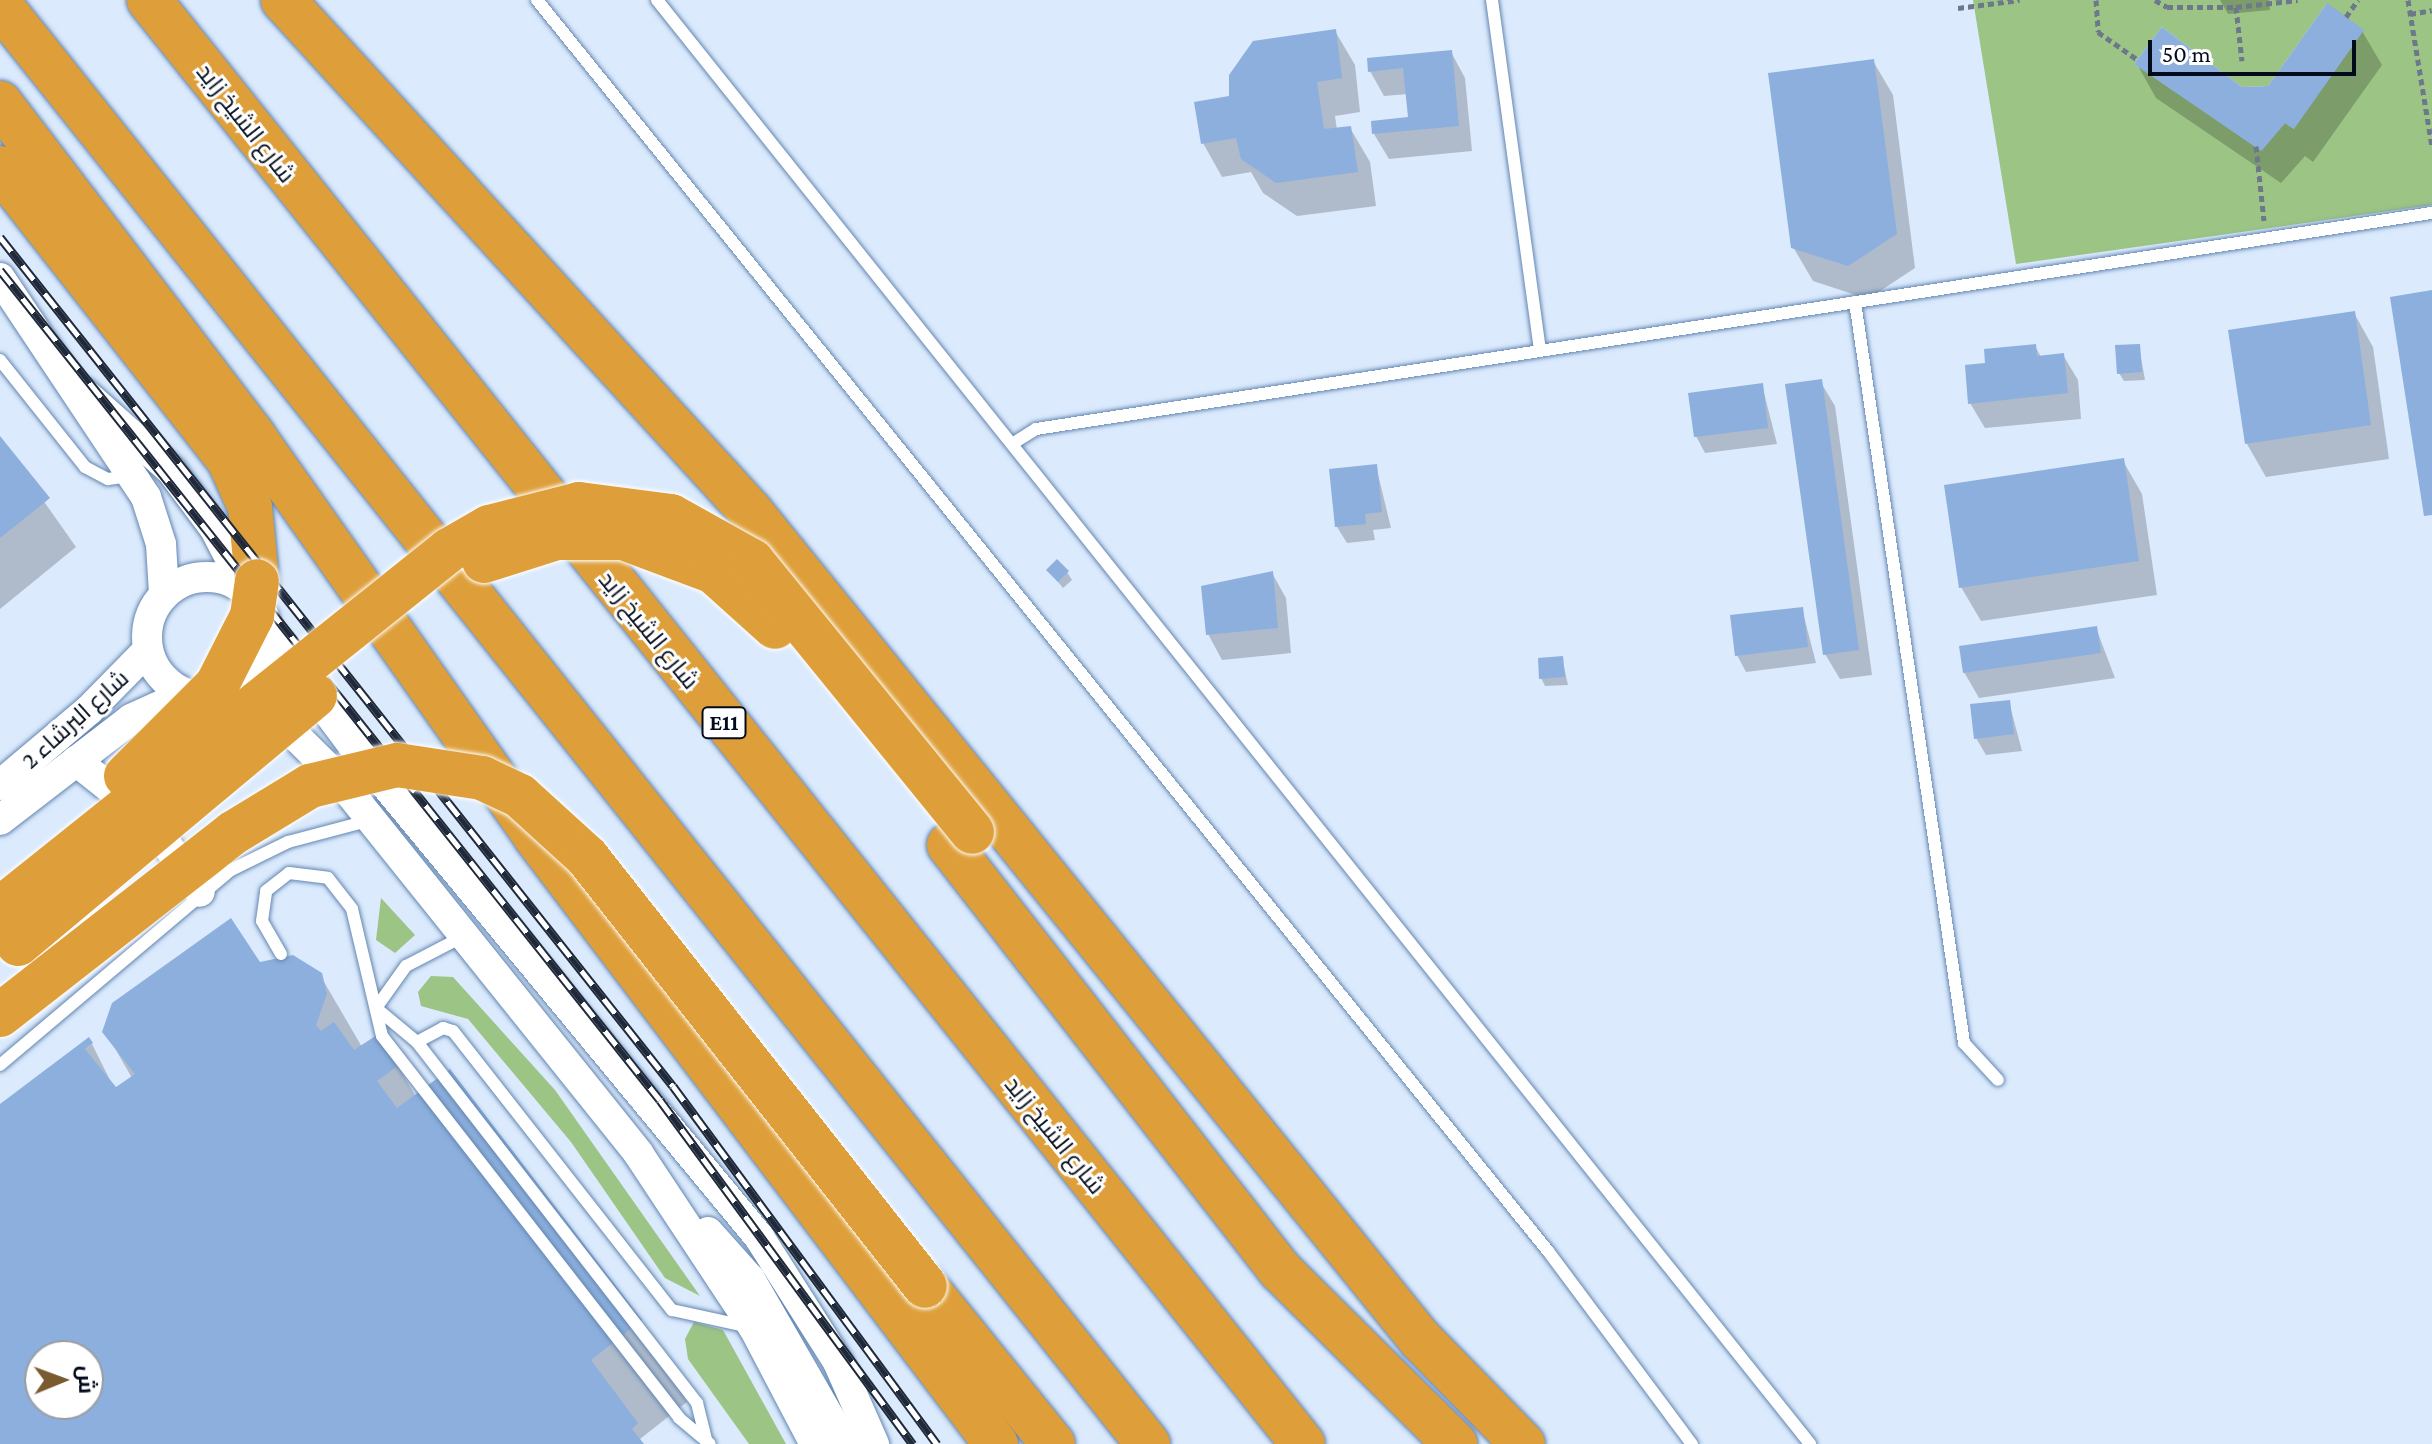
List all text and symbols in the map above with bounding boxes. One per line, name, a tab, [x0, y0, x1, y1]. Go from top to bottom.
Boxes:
scale bar	[2152, 24, 2360, 74]
text: 50 m	[2162, 40, 2211, 67]
street label: شارع الشيخ زايد	[191, 58, 301, 188]
street label: شارع الشيخ زايد	[593, 565, 705, 695]
street label: شارع البرشاء 2	[15, 663, 135, 775]
road number: E11	[700, 705, 748, 741]
street label: شارع الشيخ زايد	[999, 1070, 1111, 1200]
north arrow	[24, 1340, 104, 1420]
text: ش	[74, 1365, 99, 1394]

